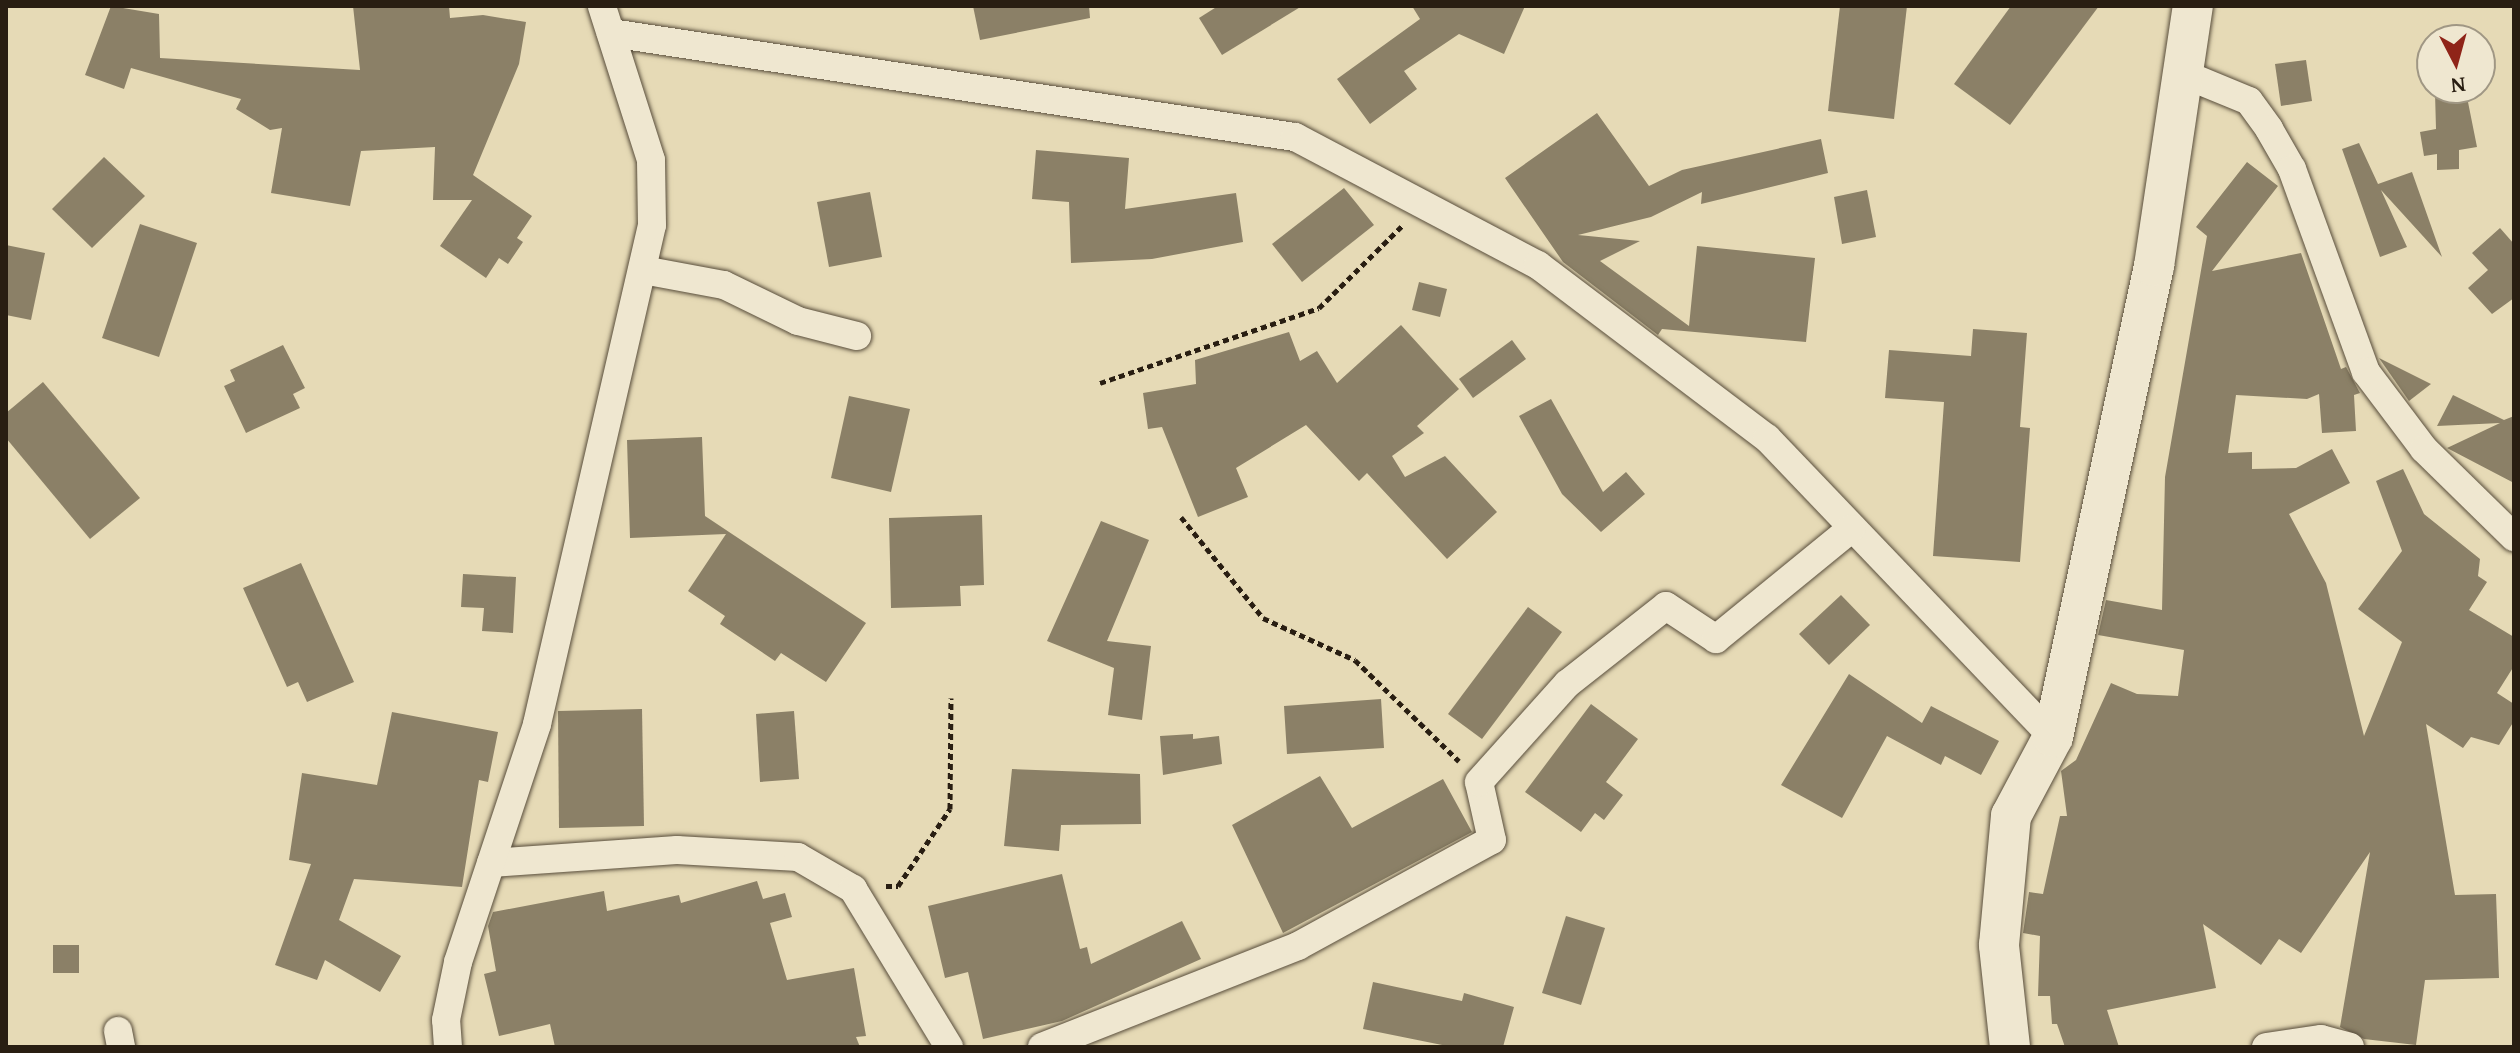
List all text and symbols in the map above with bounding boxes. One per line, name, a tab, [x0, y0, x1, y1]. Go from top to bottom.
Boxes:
north arrow	[2416, 24, 2496, 104]
text: N	[2449, 69, 2467, 103]

